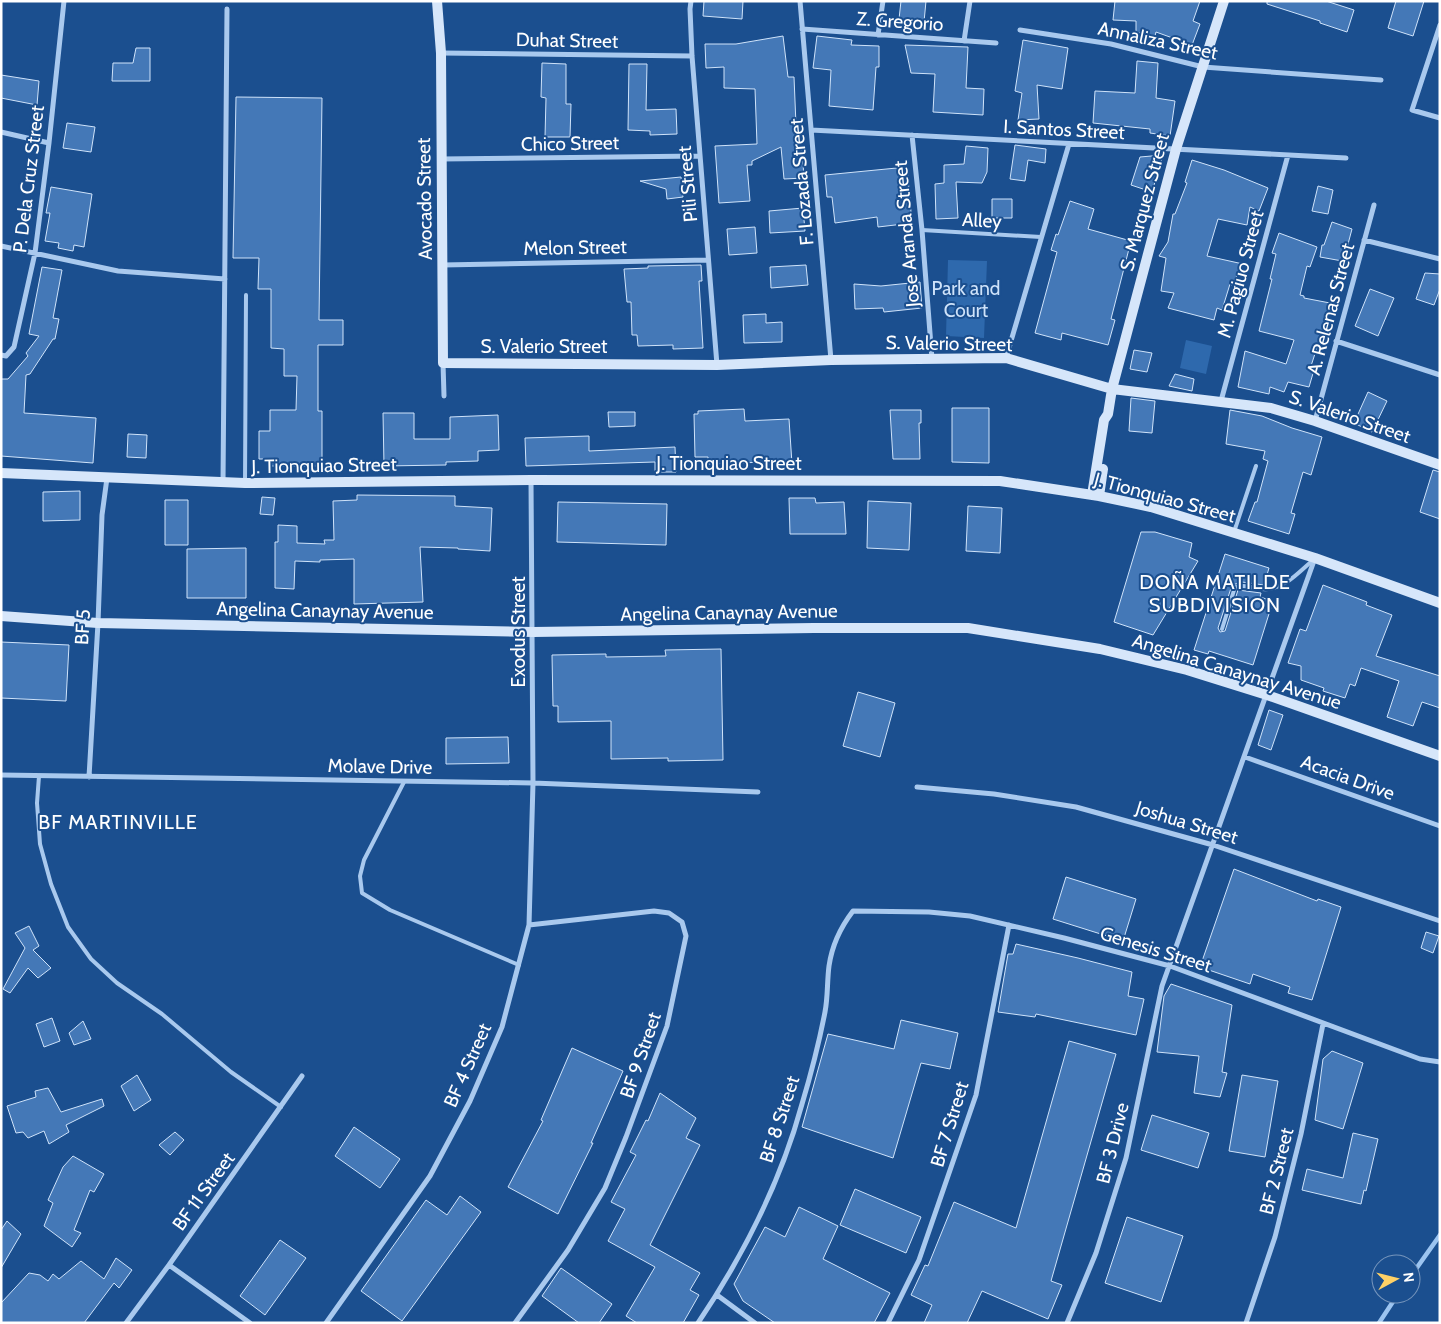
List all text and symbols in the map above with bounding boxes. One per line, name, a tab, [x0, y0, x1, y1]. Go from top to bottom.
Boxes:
street label: Z. Gregorio	[856, 7, 944, 36]
street label: Annaliza Street	[1096, 17, 1220, 65]
street label: Duhat Street	[516, 28, 619, 53]
street label: P. Dela Cruz Street	[8, 103, 49, 254]
street label: I. Santos Street	[1003, 115, 1126, 144]
street label: F. Lozada Street	[784, 117, 819, 246]
street label: S. Marquez Street	[1115, 130, 1174, 274]
street label: Chico Street	[521, 131, 620, 156]
street label: Avocado Street	[412, 137, 437, 260]
street label: Pili Street	[673, 144, 702, 223]
street label: Jose Aranda Street	[889, 159, 924, 309]
street label: M. Pagiuo Street	[1212, 207, 1269, 340]
street label: Alley	[962, 208, 1003, 233]
street label: Melon Street	[523, 235, 628, 260]
street label: A. Relenas Street	[1302, 240, 1359, 378]
park label: Park and Court	[932, 277, 1000, 322]
street label: S. Valerio Street	[885, 331, 1013, 356]
street label: S. Valerio Street	[481, 335, 608, 358]
street label: S. Valerio Street	[1286, 385, 1414, 448]
street label: J. Tionquiao Street	[655, 452, 802, 475]
street label: J. Tionquiao Street	[250, 453, 397, 478]
street label: J. Tionquiao Street	[1091, 467, 1239, 528]
district label: DOÑA MATILDE SUBDIVISION	[1139, 570, 1291, 617]
street label: Exodus Street	[507, 576, 530, 688]
street label: Angelina Canaynay Avenue	[216, 597, 434, 624]
street label: Angelina Canaynay Avenue	[620, 599, 838, 626]
street label: BF 5	[70, 609, 95, 646]
street label: Angelina Canaynay Avenue	[1130, 629, 1344, 714]
street label: Acacia Drive	[1298, 750, 1398, 805]
street label: Molave Drive	[327, 754, 433, 779]
street label: Joshua Street	[1132, 796, 1241, 849]
district label: BF MARTINVILLE	[38, 810, 198, 834]
street label: Genesis Street	[1097, 922, 1215, 978]
street label: BF 9 Street	[615, 1009, 666, 1101]
street label: BF 4 Street	[439, 1019, 496, 1111]
street label: BF 8 Street	[755, 1072, 805, 1166]
street label: BF 7 Street	[926, 1078, 974, 1170]
street label: BF 3 Drive	[1091, 1100, 1134, 1186]
street label: BF 2 Street	[1255, 1125, 1299, 1217]
street label: BF 11 Street	[167, 1147, 240, 1235]
north arrow	[1371, 1254, 1421, 1304]
text: N	[1399, 1271, 1418, 1283]

